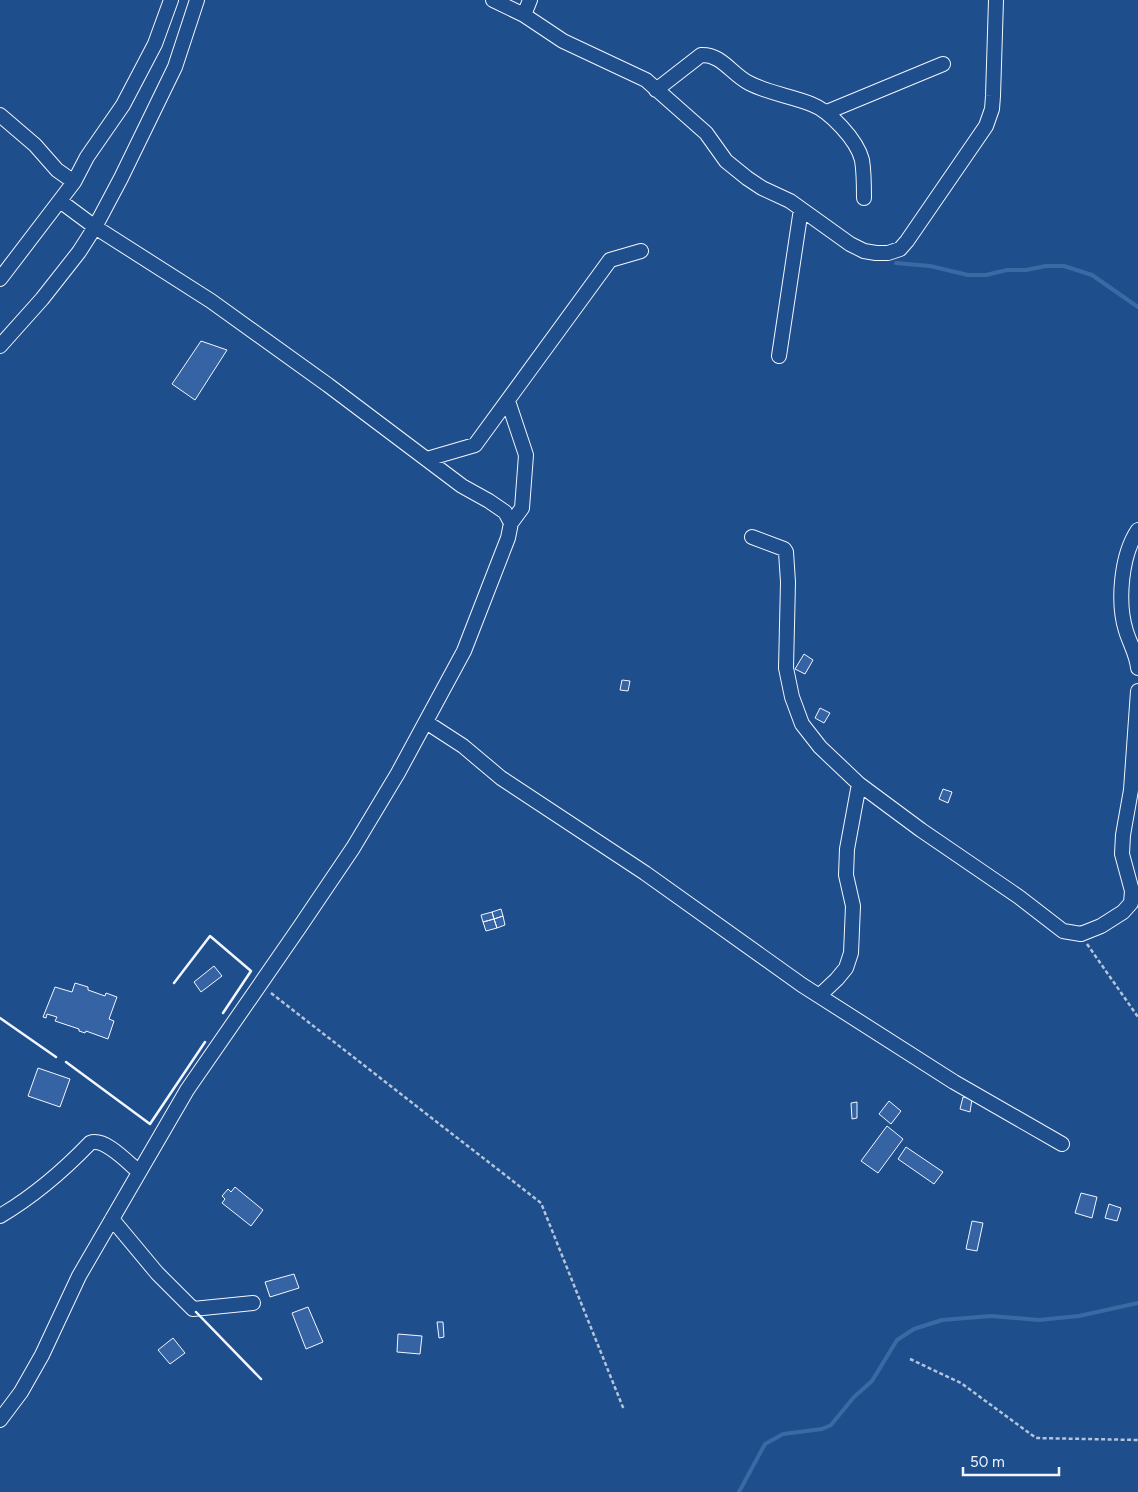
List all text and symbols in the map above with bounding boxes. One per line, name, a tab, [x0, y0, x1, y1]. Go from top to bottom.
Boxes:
scale bar	[963, 1444, 1059, 1476]
text: 50 m	[970, 1453, 1005, 1471]

